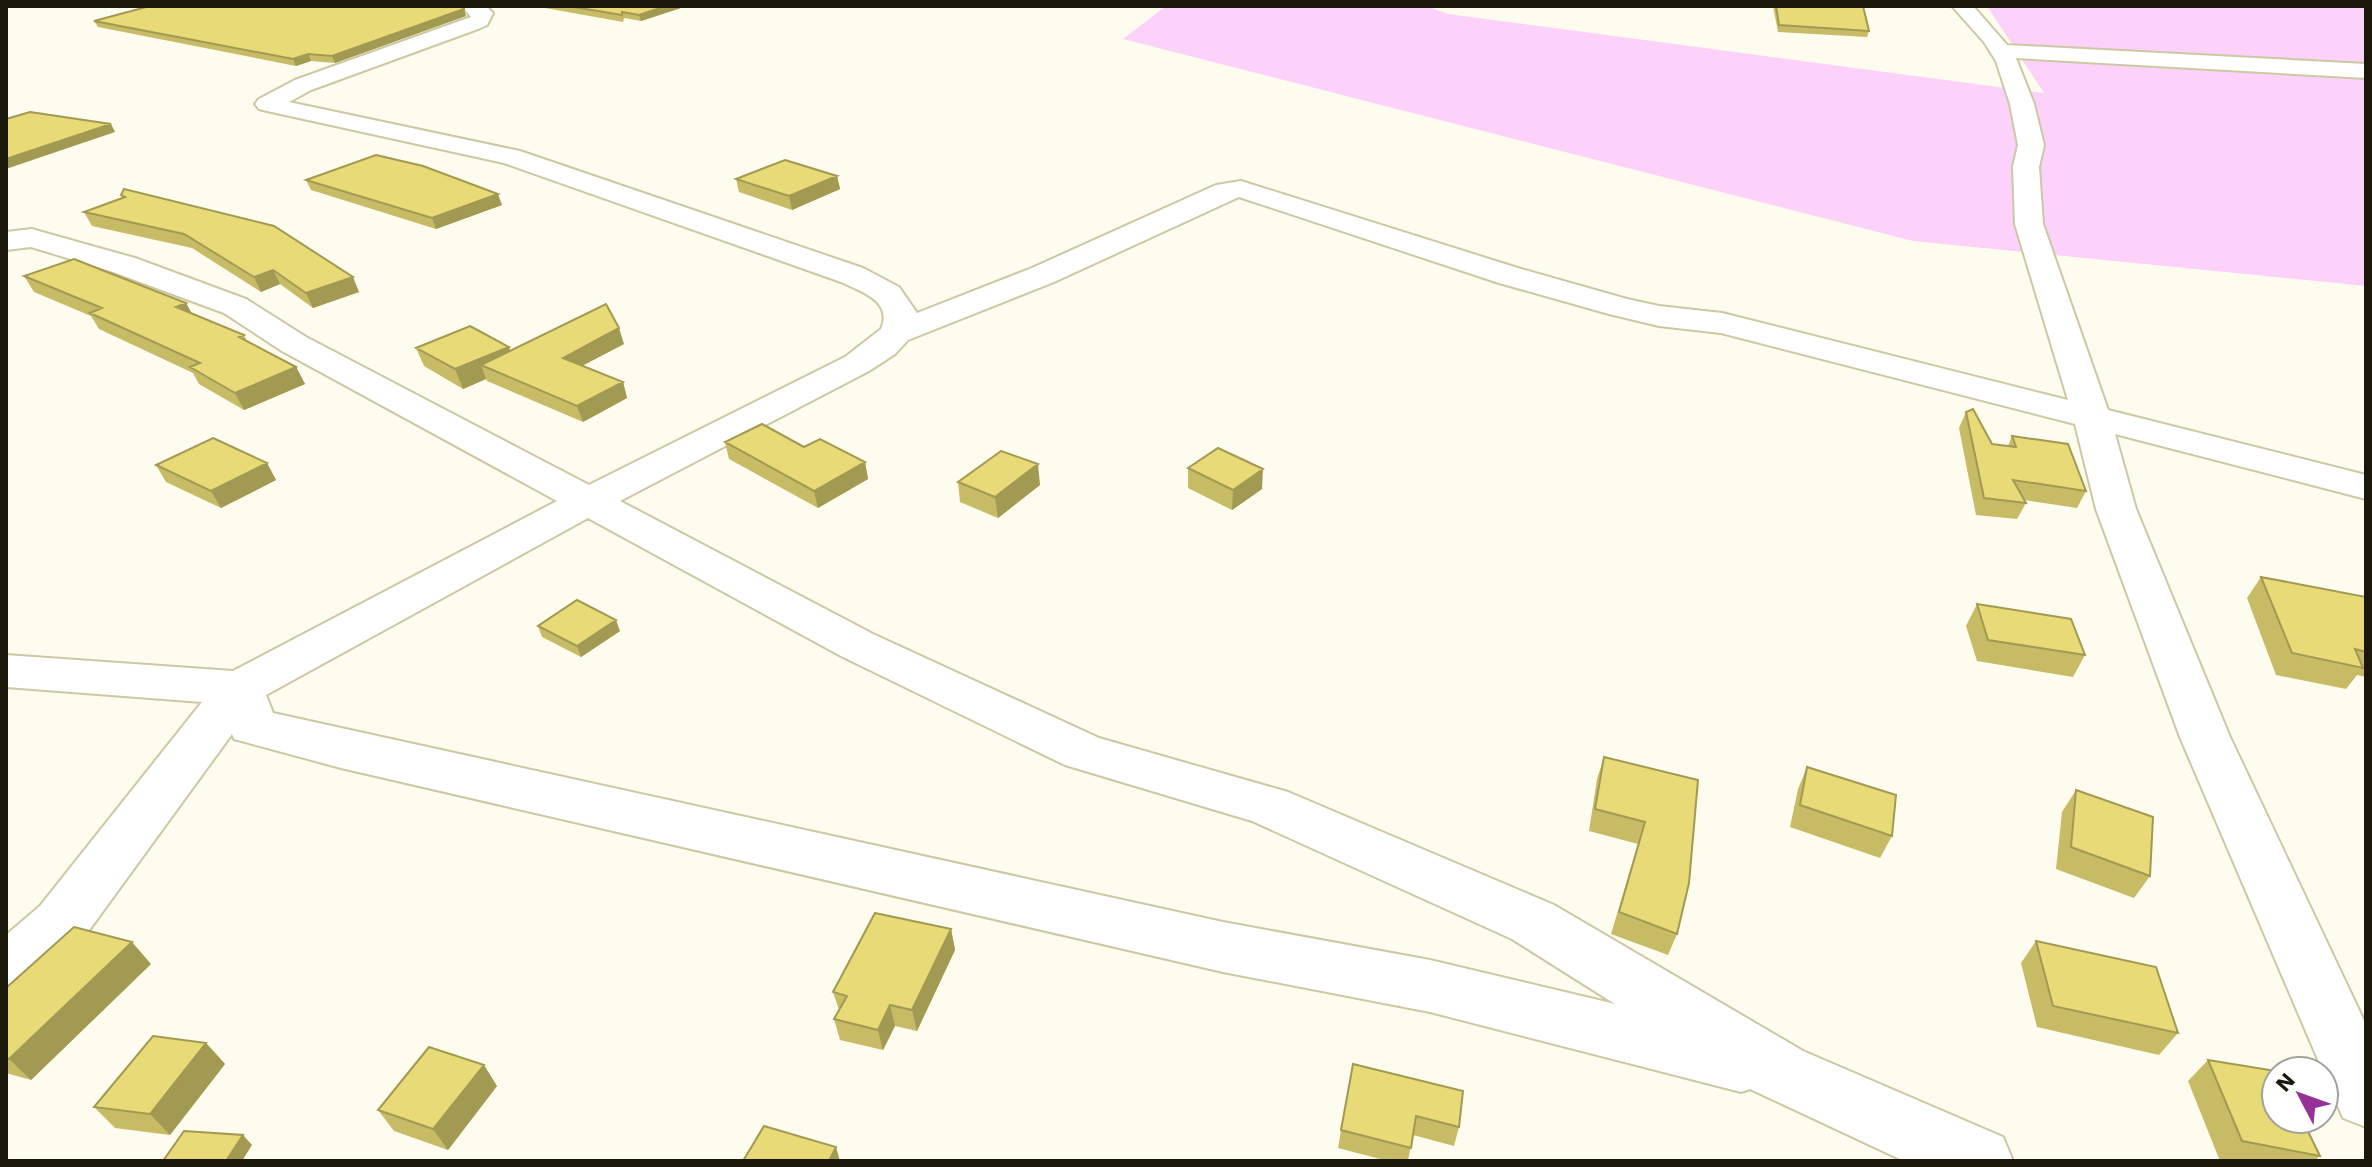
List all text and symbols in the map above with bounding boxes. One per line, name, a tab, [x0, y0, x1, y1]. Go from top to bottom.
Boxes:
north arrow	[2260, 1055, 2340, 1135]
text: N	[2270, 1068, 2300, 1097]

